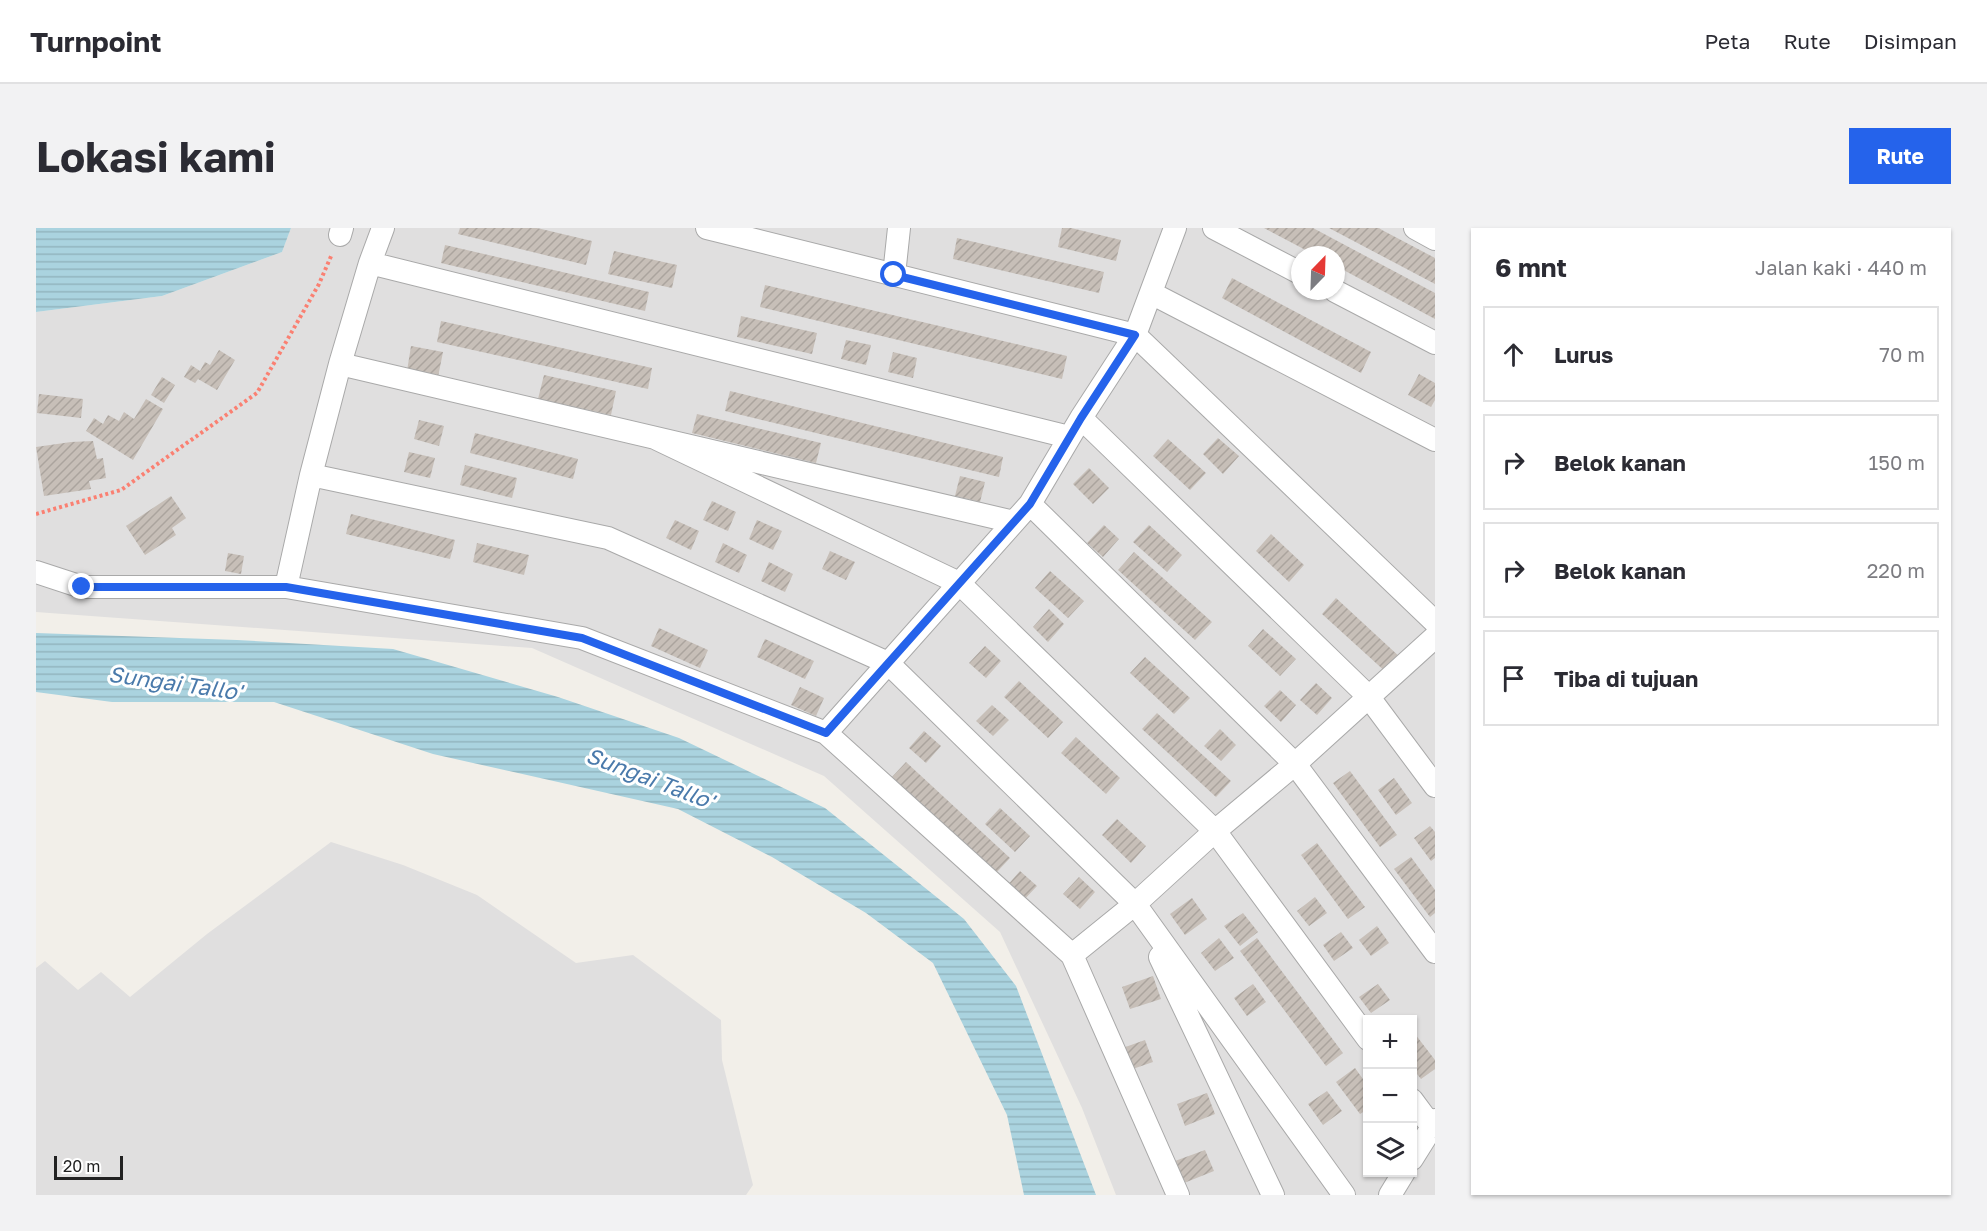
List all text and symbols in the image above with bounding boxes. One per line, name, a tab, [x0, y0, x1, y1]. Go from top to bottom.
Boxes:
text: Turnpoint	[30, 25, 161, 58]
text: Peta	[1704, 28, 1750, 54]
text: Rute	[1783, 28, 1831, 54]
text: Disimpan	[1864, 28, 1957, 54]
button: Rute	[1849, 128, 1951, 184]
text: Lokasi kami	[36, 131, 276, 181]
north arrow	[1291, 246, 1345, 300]
text: 6 mnt	[1495, 252, 1567, 283]
text: Jalan kaki · 440 m	[1755, 255, 1927, 279]
route start	[880, 261, 906, 287]
icon: ahead	[1497, 338, 1530, 371]
text: Lurus	[1554, 341, 1613, 368]
text: 70 m	[1879, 342, 1925, 366]
icon: right	[1497, 446, 1530, 479]
text: Belok kanan	[1554, 449, 1686, 476]
text: 150 m	[1869, 450, 1925, 474]
icon: right	[1497, 554, 1530, 587]
text: Belok kanan	[1554, 557, 1686, 584]
text: 220 m	[1867, 558, 1925, 582]
route end	[68, 573, 94, 599]
water label: Sungai Tallo'	[107, 660, 246, 706]
icon: arrive	[1497, 662, 1530, 695]
text: Tiba di tujuan	[1554, 665, 1698, 692]
water label: Sungai Tallo'	[583, 741, 721, 815]
map controls	[1363, 1015, 1417, 1177]
button: +	[1363, 1015, 1417, 1069]
button: −	[1363, 1069, 1417, 1123]
button: layers	[1363, 1123, 1417, 1177]
scale bar	[54, 1153, 123, 1180]
text: 20 m	[63, 1156, 100, 1176]

